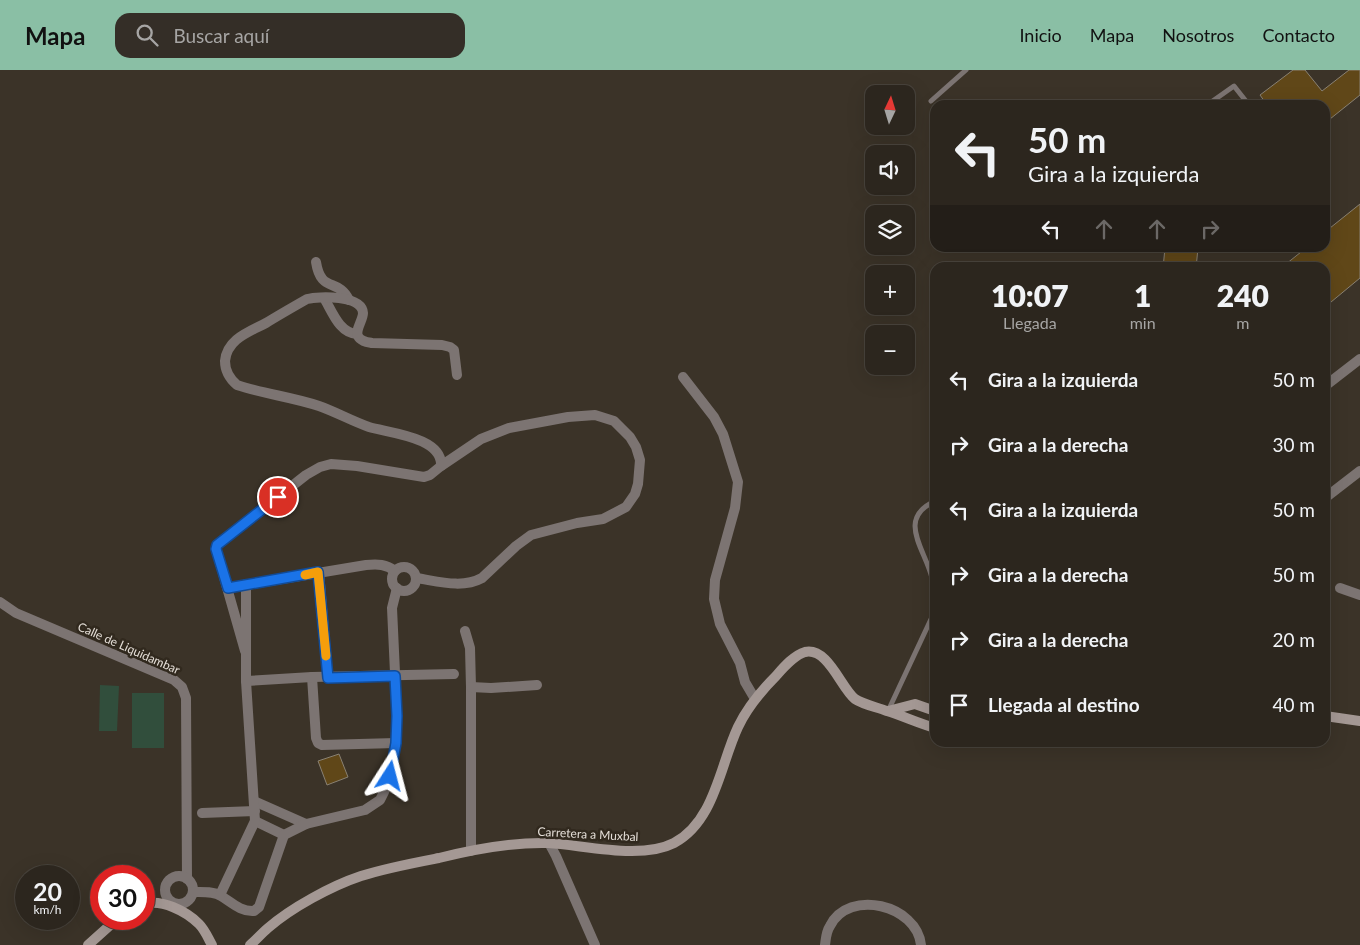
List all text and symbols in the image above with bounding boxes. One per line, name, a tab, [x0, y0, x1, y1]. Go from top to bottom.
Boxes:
search box	[115, 13, 465, 58]
text: Mapa	[25, 21, 85, 50]
icon: search	[133, 21, 161, 49]
text: Buscar aquí	[173, 24, 269, 47]
text: Inicio	[1019, 24, 1062, 46]
text: Mapa	[1090, 24, 1134, 46]
text: Nosotros	[1162, 24, 1234, 46]
text: Contacto	[1262, 24, 1335, 46]
north arrow	[865, 85, 915, 135]
map controls	[865, 85, 915, 375]
text: 50 m	[1028, 118, 1106, 160]
icon: left	[945, 120, 1010, 185]
button: sound	[865, 145, 915, 195]
text: Gira a la izquierda	[1028, 160, 1199, 187]
button: layers	[865, 205, 915, 255]
icon: left	[1037, 215, 1065, 243]
icon: ahead	[1090, 215, 1118, 243]
icon: ahead	[1143, 215, 1171, 243]
icon: right	[1196, 215, 1224, 243]
button: +	[865, 265, 915, 315]
text: 10:07	[991, 277, 1069, 313]
text: 1	[1134, 277, 1151, 313]
text: 240	[1217, 277, 1269, 313]
text: Llegada	[1003, 313, 1057, 332]
text: min	[1130, 313, 1156, 332]
text: m	[1236, 313, 1249, 332]
button: −	[865, 325, 915, 375]
icon: left	[945, 366, 973, 394]
text: Gira a la izquierda	[988, 368, 1138, 391]
text: 50 m	[1272, 368, 1315, 391]
icon: right	[945, 431, 973, 459]
text: Gira a la derecha	[988, 433, 1128, 456]
text: 30 m	[1272, 433, 1315, 456]
pin	[257, 476, 299, 518]
icon: arrive	[264, 483, 292, 511]
icon: left	[945, 496, 973, 524]
text: Gira a la izquierda	[988, 498, 1138, 521]
text: 50 m	[1272, 498, 1315, 521]
icon: right	[945, 561, 973, 589]
text: Gira a la derecha	[988, 563, 1128, 586]
text: 50 m	[1272, 563, 1315, 586]
street label: Calle de Liquidambar	[76, 619, 183, 678]
icon: right	[945, 626, 973, 654]
text: Gira a la derecha	[988, 628, 1128, 651]
text: 20 m	[1272, 628, 1315, 651]
icon: arrive	[945, 691, 973, 719]
text: Llegada al destino	[988, 693, 1140, 716]
text: 40 m	[1272, 693, 1315, 716]
position arrow	[363, 749, 415, 801]
street label: Carretera a Muxbal	[537, 824, 639, 844]
speed limit sign: 30	[90, 865, 155, 930]
text: 20	[33, 876, 62, 906]
text: km/h	[33, 902, 62, 917]

